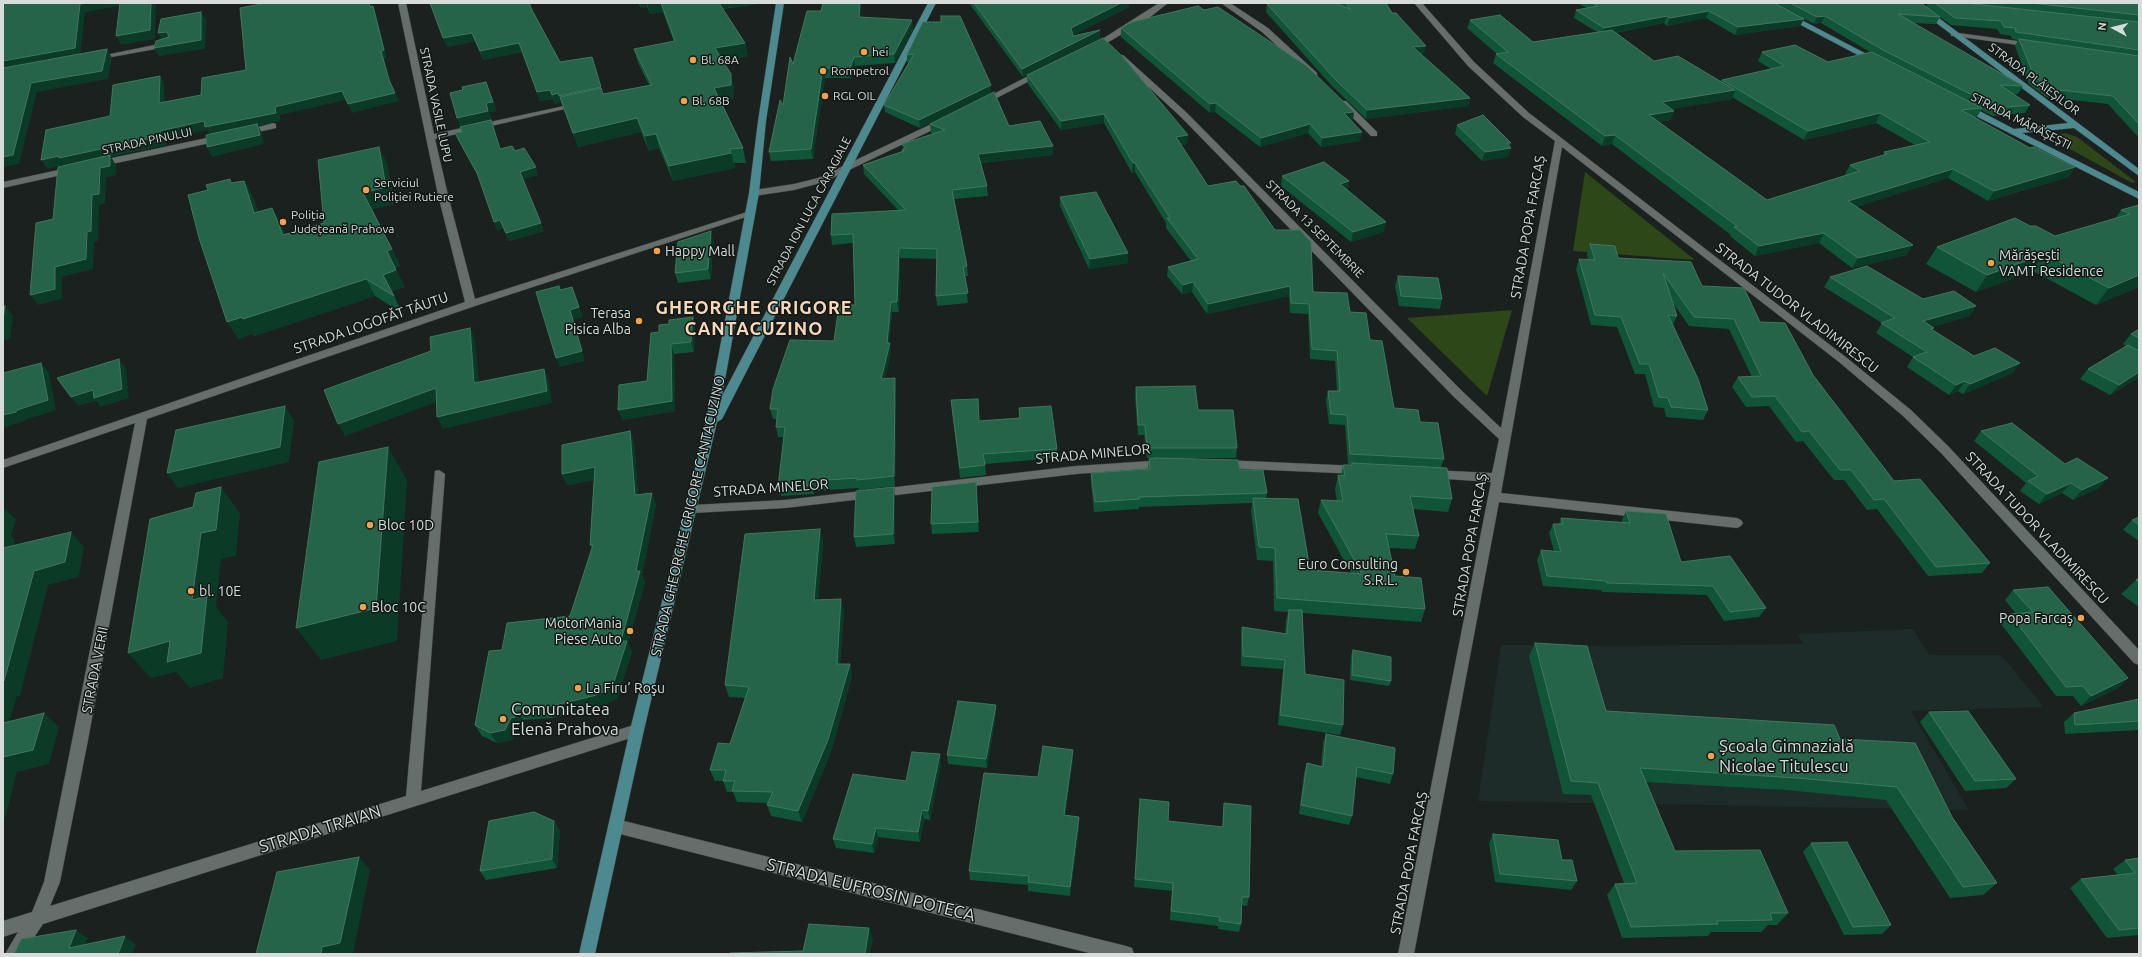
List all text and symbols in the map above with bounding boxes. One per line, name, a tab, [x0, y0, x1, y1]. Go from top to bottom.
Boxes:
north arrow	[2094, 8, 2134, 48]
text: N	[2096, 22, 2109, 31]
street label: STRADA PLĂIEȘILOR	[1986, 40, 2082, 118]
place label: hei	[872, 45, 888, 59]
street label: STRADA VASILE LUPU	[417, 46, 455, 164]
marker: hei	[859, 47, 869, 57]
place label: Bl. 68A	[701, 53, 739, 67]
marker: Bl. 68A	[688, 55, 698, 65]
place label: Rompetrol	[831, 64, 889, 78]
marker: Rompetrol	[818, 66, 828, 76]
place label: RGL OIL	[833, 89, 876, 103]
street label: STRADA MĂRĂȘEȘTI	[1968, 89, 2074, 153]
marker: RGL OIL	[820, 91, 830, 101]
place label: Bl. 68B	[692, 94, 730, 108]
marker: Bl. 68B	[679, 96, 689, 106]
street label: STRADA PINULUI	[101, 124, 193, 158]
street label: STRADA ION LUCA CARAGIALE	[764, 134, 854, 288]
street label: STRADA POPA FARCAȘ	[1507, 154, 1549, 300]
place label: Serviciul Poliției Rutiere	[374, 176, 454, 204]
street label: STRADA 13 SEPTEMBRIE	[1263, 177, 1367, 281]
marker: Serviciul Poliției Rutiere	[361, 185, 371, 195]
place label: Poliția Județeană Prahova	[291, 208, 394, 236]
marker: Poliția Județeană Prahova	[278, 217, 288, 227]
street label: STRADA TUDOR VLADIMIRESCU	[1712, 239, 1882, 377]
place label: Happy Mall	[665, 243, 735, 259]
marker: Happy Mall	[652, 246, 662, 256]
place label: Mărășești VAMT Residence	[1999, 247, 2103, 280]
marker: Mărășești VAMT Residence	[1986, 258, 1996, 268]
street label: STRADA LOGOFĂT TĂUTU	[292, 289, 450, 357]
district label: GHEORGHE GRIGORE CANTACUZINO	[656, 297, 852, 340]
place label: Terasa Pisica Alba	[565, 305, 631, 338]
marker: Terasa Pisica Alba	[634, 316, 644, 326]
street label: STRADA GHEORGHE GRIGORE CANTACUZINO	[647, 374, 729, 658]
street label: STRADA MINELOR	[1035, 441, 1151, 467]
street label: STRADA TUDOR VLADIMIRESCU	[1962, 448, 2112, 608]
street label: STRADA POPA FARCAȘ	[1449, 472, 1491, 618]
street label: STRADA MINELOR	[713, 476, 829, 500]
place label: Bloc 10D	[378, 517, 434, 533]
marker: Bloc 10D	[365, 520, 375, 530]
place label: Euro Consulting S.R.L.	[1298, 556, 1398, 588]
marker: Euro Consulting S.R.L.	[1401, 567, 1411, 577]
place label: bl. 10E	[199, 583, 241, 599]
marker: bl. 10E	[186, 586, 196, 596]
place label: Bloc 10C	[371, 599, 426, 615]
marker: Bloc 10C	[358, 602, 368, 612]
place label: Popa Farcaş	[1999, 610, 2073, 626]
marker: Popa Farcaş	[2076, 613, 2086, 623]
place label: MotorMania Piese Auto	[545, 615, 622, 648]
street label: STRADA VERII	[78, 625, 112, 715]
marker: MotorMania Piese Auto	[625, 626, 635, 636]
place label: La Firu’ Roşu	[586, 680, 665, 696]
marker: La Firu’ Roşu	[573, 683, 583, 693]
place label: Comunitatea Elenă Prahova	[511, 699, 619, 739]
marker: Comunitatea Elenă Prahova	[498, 714, 508, 724]
place label: Școala Gimnazială Nicolae Titulescu	[1719, 736, 1854, 776]
marker: Școala Gimnazială Nicolae Titulescu	[1706, 751, 1716, 761]
street label: STRADA POPA FARCAȘ	[1387, 790, 1431, 936]
street label: STRADA TRAIAN	[257, 801, 383, 857]
street label: STRADA EUFROSIN POTECA	[765, 854, 977, 926]

